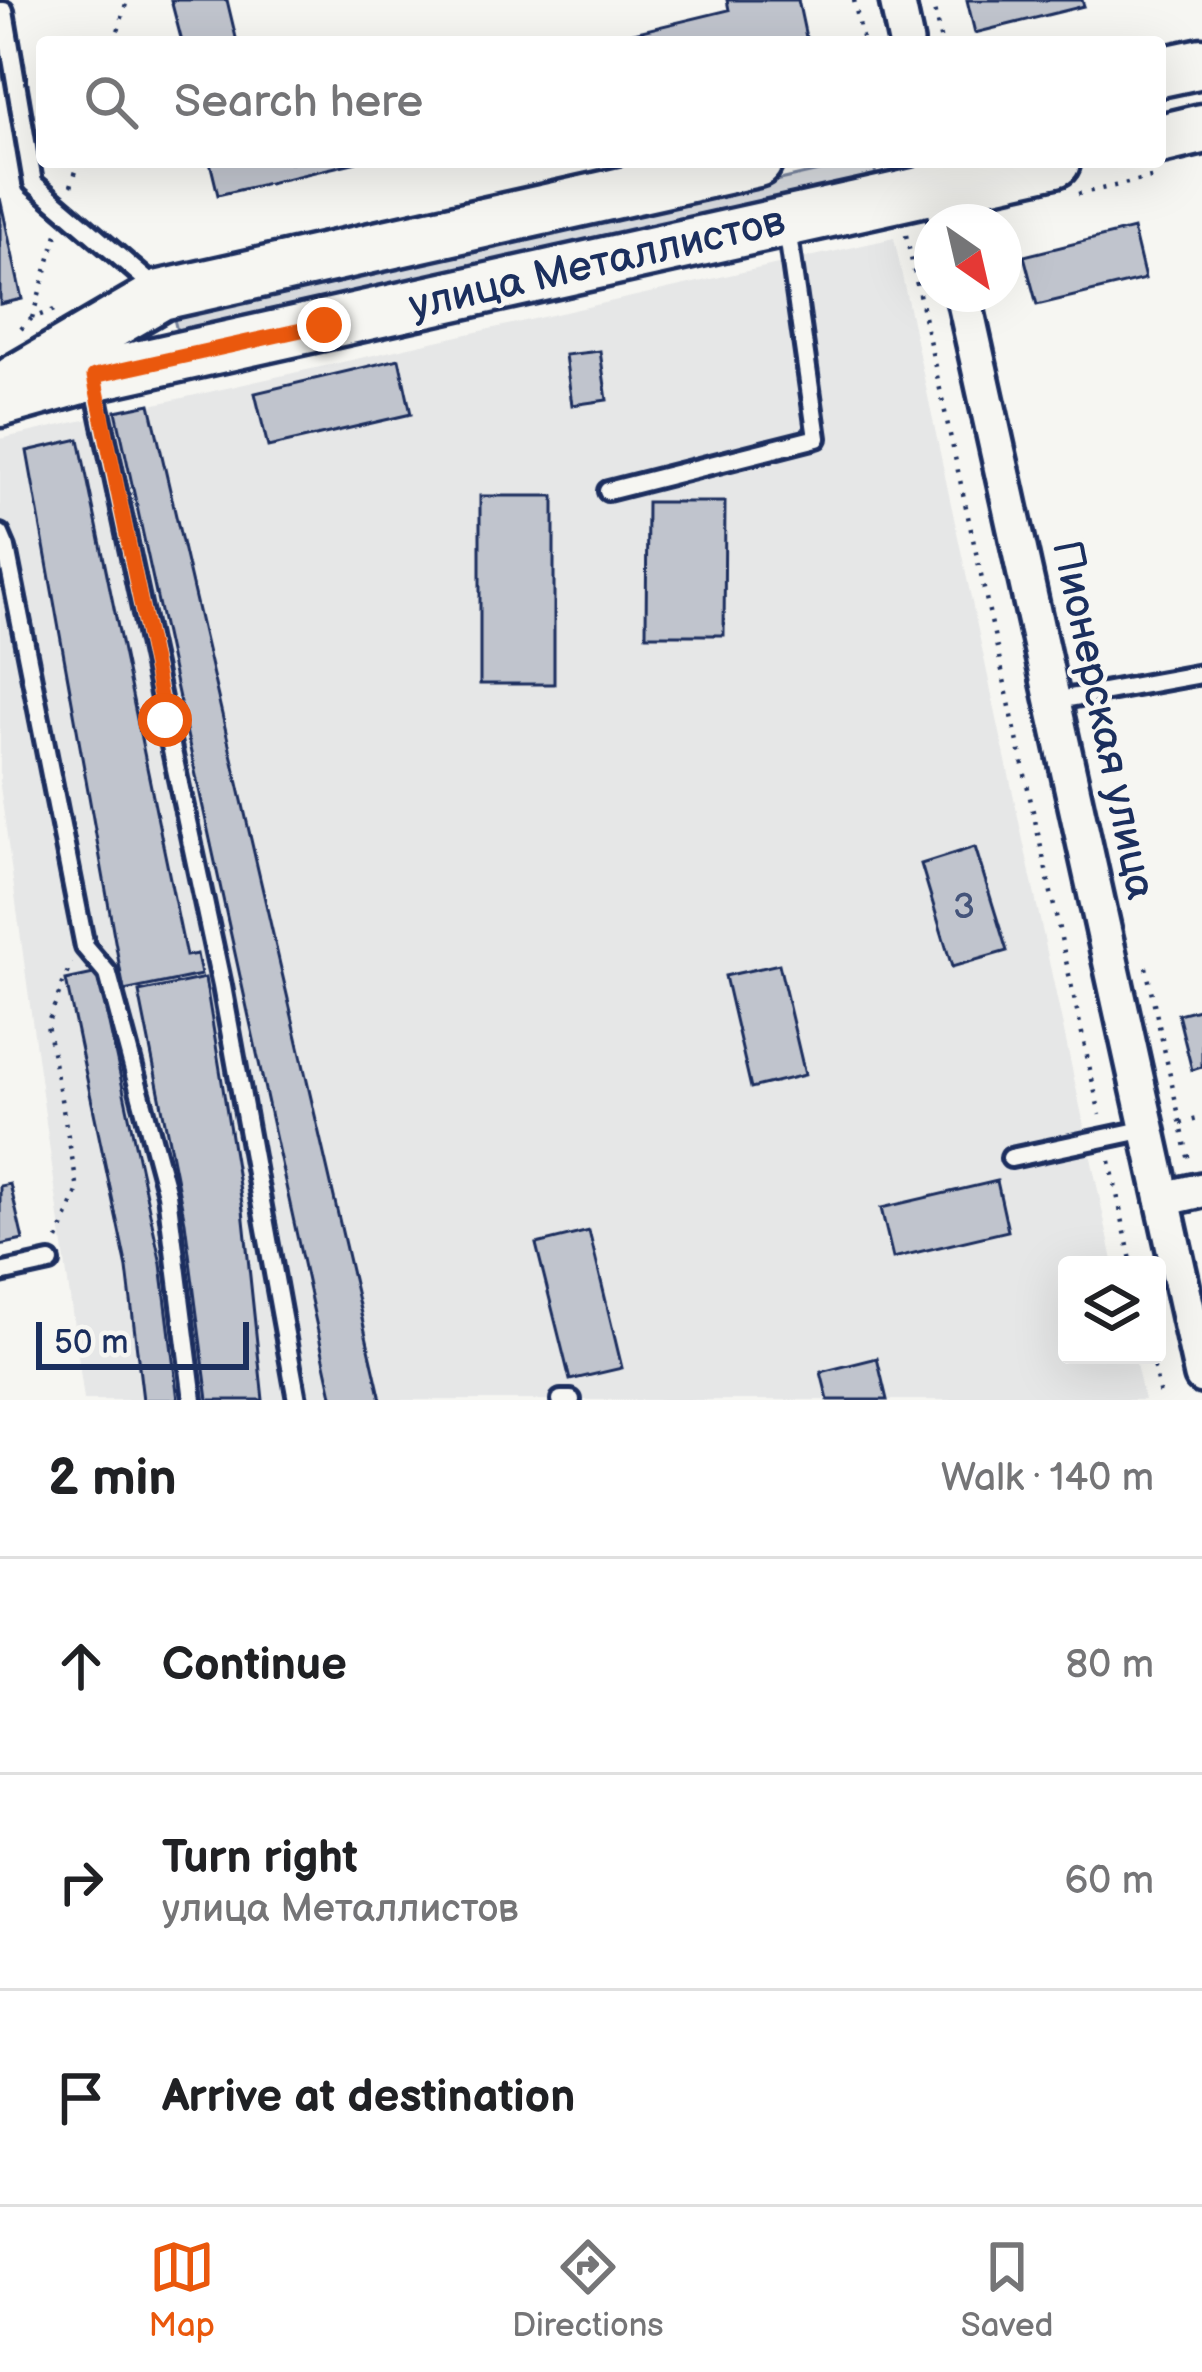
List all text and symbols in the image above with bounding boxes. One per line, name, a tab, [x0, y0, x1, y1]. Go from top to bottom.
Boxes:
search box	[36, 36, 1166, 168]
icon: search	[78, 69, 144, 135]
text: Search here	[174, 75, 423, 130]
street label: улица Металлистов	[404, 196, 790, 332]
north arrow	[914, 204, 1022, 312]
route end	[297, 298, 351, 352]
street label: Пионерская улица	[1040, 536, 1166, 904]
route start	[138, 693, 192, 747]
house number: 3	[953, 886, 975, 929]
map controls	[1058, 1256, 1166, 1364]
button: layers	[1058, 1256, 1166, 1364]
scale bar	[36, 1316, 249, 1369]
text: 50 m	[54, 1323, 129, 1363]
text: 2 min	[48, 1448, 177, 1509]
text: Walk · 140 m	[941, 1455, 1154, 1502]
icon: ahead	[48, 1633, 114, 1699]
text: Continue	[162, 1638, 347, 1693]
text: 80 m	[1066, 1642, 1154, 1689]
text: Turn right	[162, 1831, 358, 1886]
icon: right	[48, 1849, 114, 1915]
text: 60 m	[1064, 1858, 1154, 1905]
text: улица Металлистов	[162, 1886, 519, 1933]
icon: arrive	[48, 2065, 114, 2131]
text: Arrive at destination	[162, 2070, 575, 2125]
tab: Map	[149, 2234, 215, 2346]
tab: Directions	[512, 2234, 664, 2346]
tab: Saved	[961, 2234, 1053, 2346]

